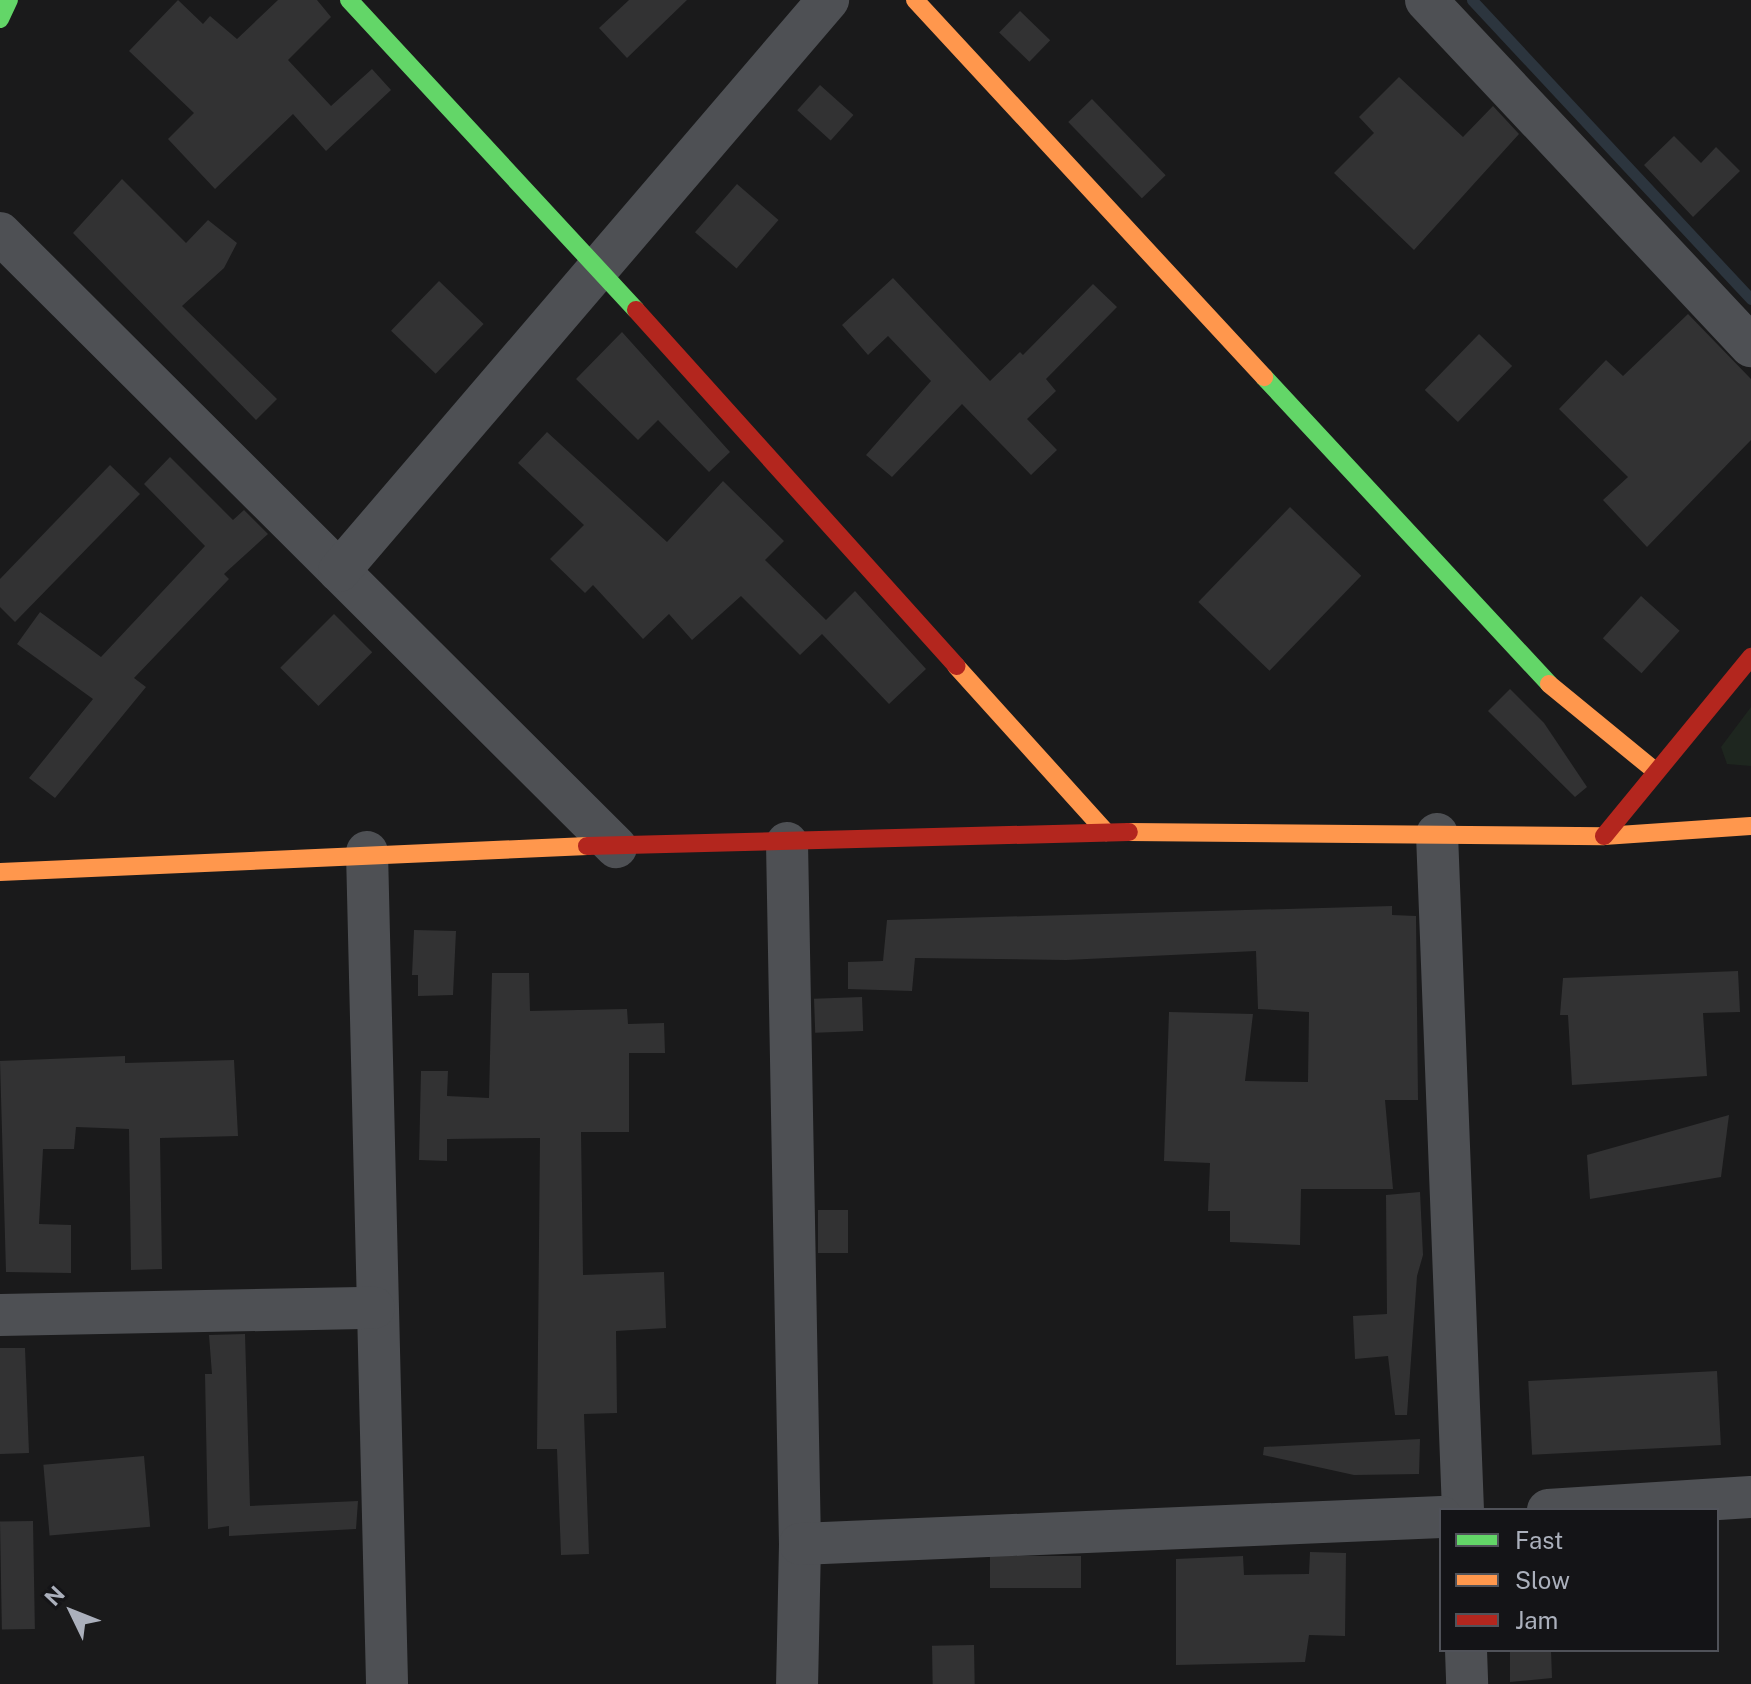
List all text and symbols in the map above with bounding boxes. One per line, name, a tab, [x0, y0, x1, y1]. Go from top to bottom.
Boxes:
legend	[1439, 1508, 1719, 1652]
text: Fast	[1515, 1526, 1563, 1554]
text: Slow	[1515, 1566, 1570, 1594]
north arrow	[32, 1572, 112, 1652]
text: N	[39, 1580, 70, 1611]
text: Jam	[1515, 1606, 1558, 1634]

